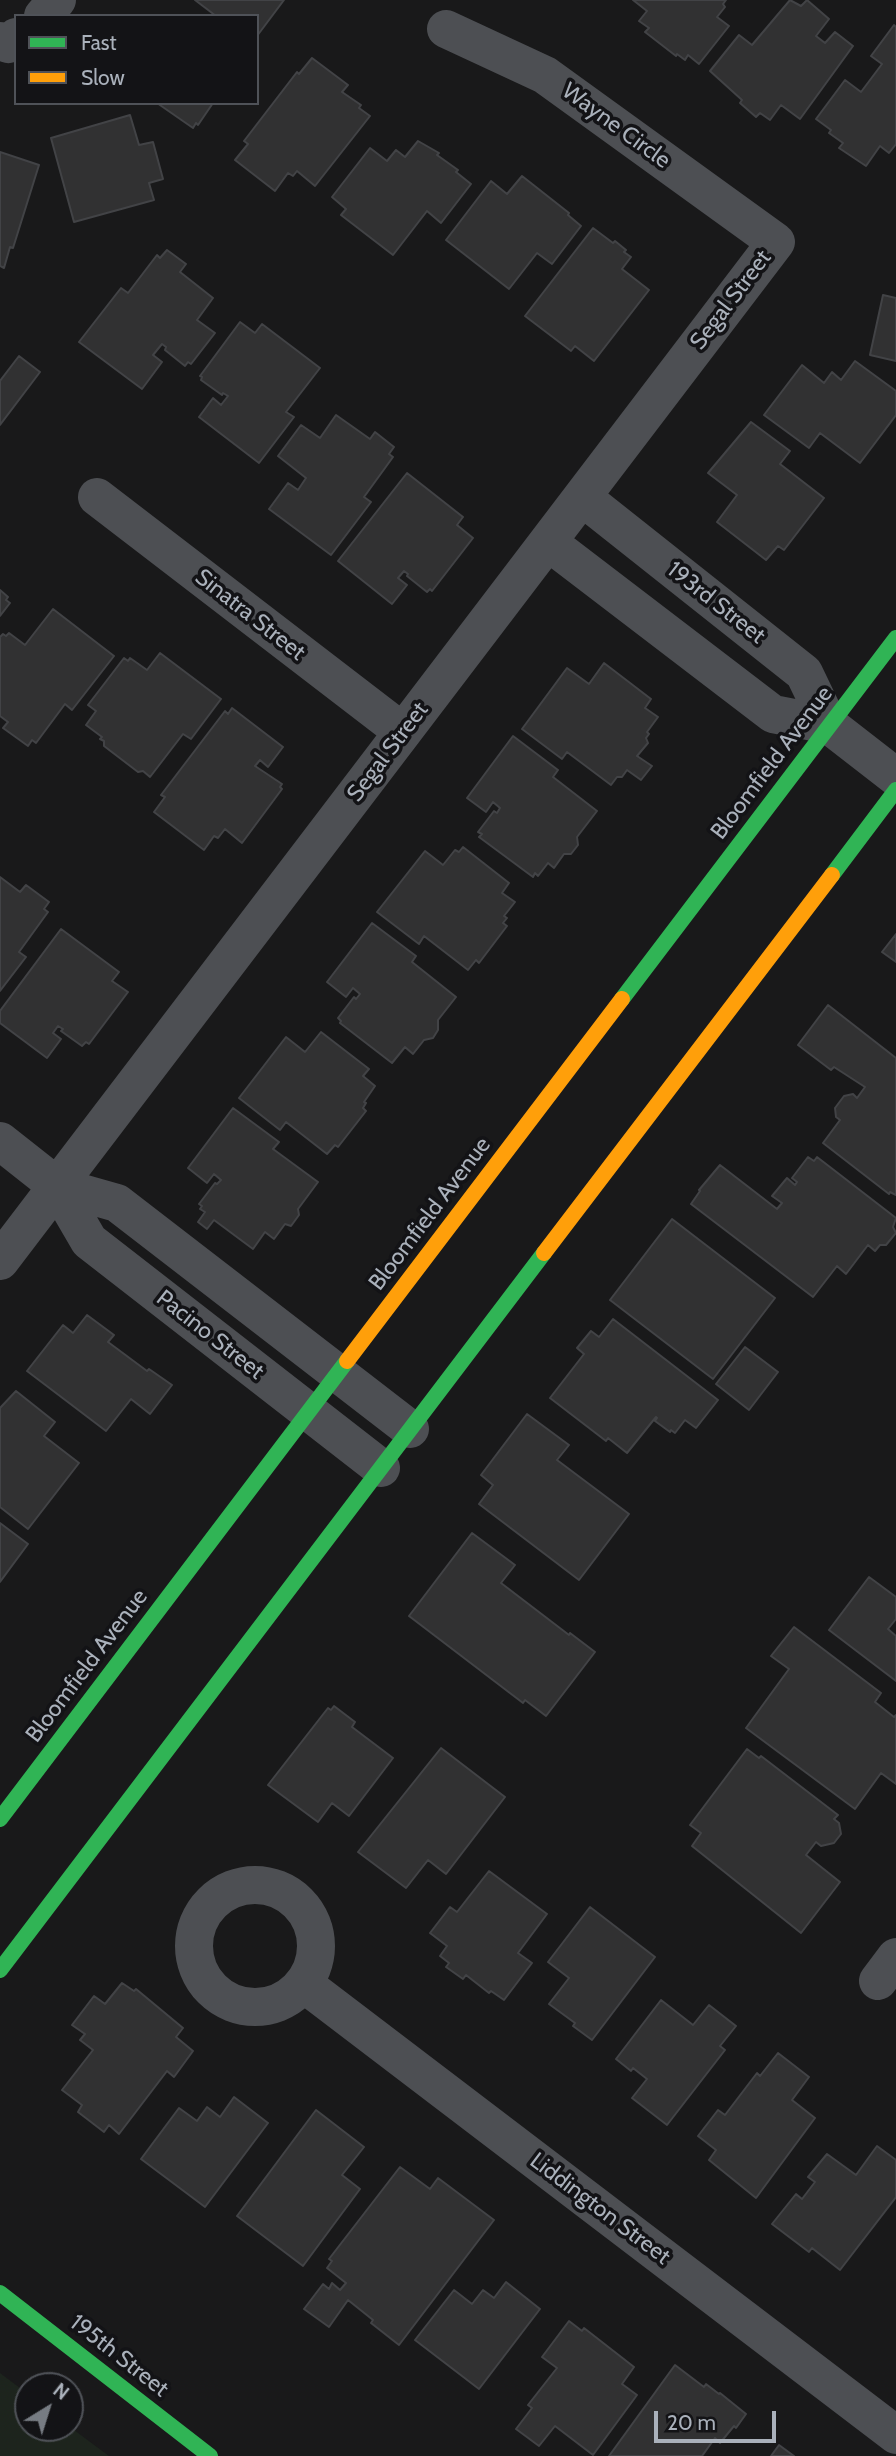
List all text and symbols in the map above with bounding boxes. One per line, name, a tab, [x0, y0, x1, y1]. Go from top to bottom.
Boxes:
legend	[14, 14, 259, 105]
text: Fast	[81, 30, 117, 55]
text: Slow	[81, 65, 125, 90]
street label: Wayne Circle	[556, 77, 676, 175]
street label: Segal Street	[685, 245, 777, 355]
street label: 193rd Street	[661, 556, 771, 650]
street label: Sinatra Street	[189, 563, 311, 667]
street label: Bloomfield Avenue	[705, 681, 839, 845]
street label: Segal Street	[342, 697, 434, 807]
street label: Bloomfield Avenue	[363, 1132, 497, 1296]
street label: Pacino Street	[151, 1284, 269, 1386]
street label: Bloomfield Avenue	[20, 1584, 154, 1748]
street label: Liddington Street	[524, 2147, 676, 2271]
street label: 195th Street	[64, 2309, 174, 2403]
north arrow	[14, 2372, 84, 2442]
text: N	[49, 2378, 73, 2405]
scale bar	[658, 2396, 780, 2440]
text: 20 m	[667, 2410, 716, 2435]

